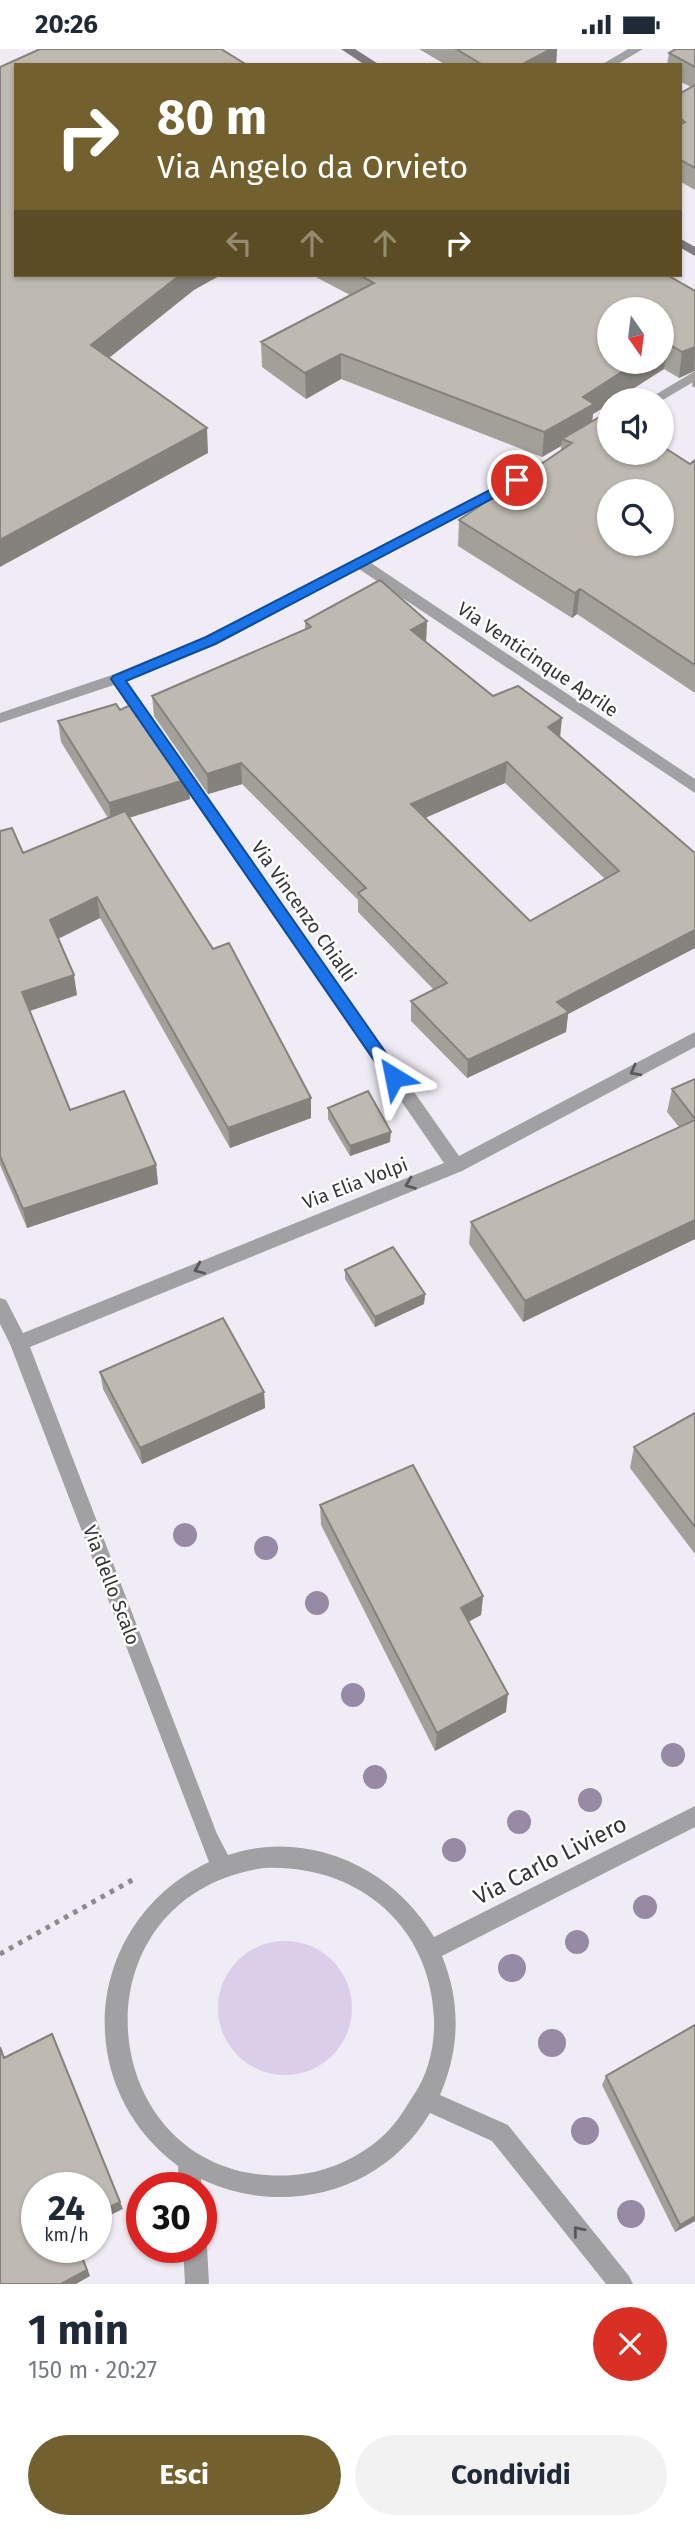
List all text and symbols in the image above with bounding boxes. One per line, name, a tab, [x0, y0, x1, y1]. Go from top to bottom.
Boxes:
text: 20:26	[35, 9, 98, 40]
text: 80 m	[157, 88, 267, 147]
icon: right	[42, 91, 133, 182]
text: Via Angelo da Orvieto	[157, 148, 468, 186]
icon: left	[220, 224, 258, 262]
icon: ahead	[293, 224, 331, 262]
icon: ahead	[366, 224, 404, 262]
icon: right	[439, 224, 477, 262]
north arrow	[597, 297, 674, 375]
map controls	[597, 297, 674, 556]
button: sound	[597, 388, 674, 465]
pin	[487, 450, 547, 510]
icon: arrive	[498, 461, 536, 499]
button: search	[597, 479, 674, 556]
street label: Via Venticinque Aprile	[453, 597, 623, 722]
street label: Via Vincenzo Chialli	[246, 837, 361, 986]
position arrow	[357, 1040, 431, 1114]
one-way arrow	[630, 1062, 642, 1076]
street label: Via Elia Volpi	[299, 1153, 411, 1214]
one-way arrow	[405, 1175, 417, 1189]
one-way arrow	[194, 1261, 206, 1275]
street label: Via dello Scalo	[78, 1522, 145, 1648]
street label: Via Carlo Liviero	[469, 1809, 631, 1911]
speed limit sign: 30	[126, 2172, 217, 2263]
text: 24	[48, 2187, 85, 2229]
text: km/h	[44, 2224, 89, 2246]
one-way arrow	[574, 2226, 586, 2239]
text: 1 min	[28, 2305, 129, 2355]
button: close	[593, 2307, 667, 2381]
text: 150 m · 20:27	[28, 2356, 157, 2384]
button: Esci	[28, 2435, 341, 2515]
button: Condividi	[355, 2435, 667, 2515]

